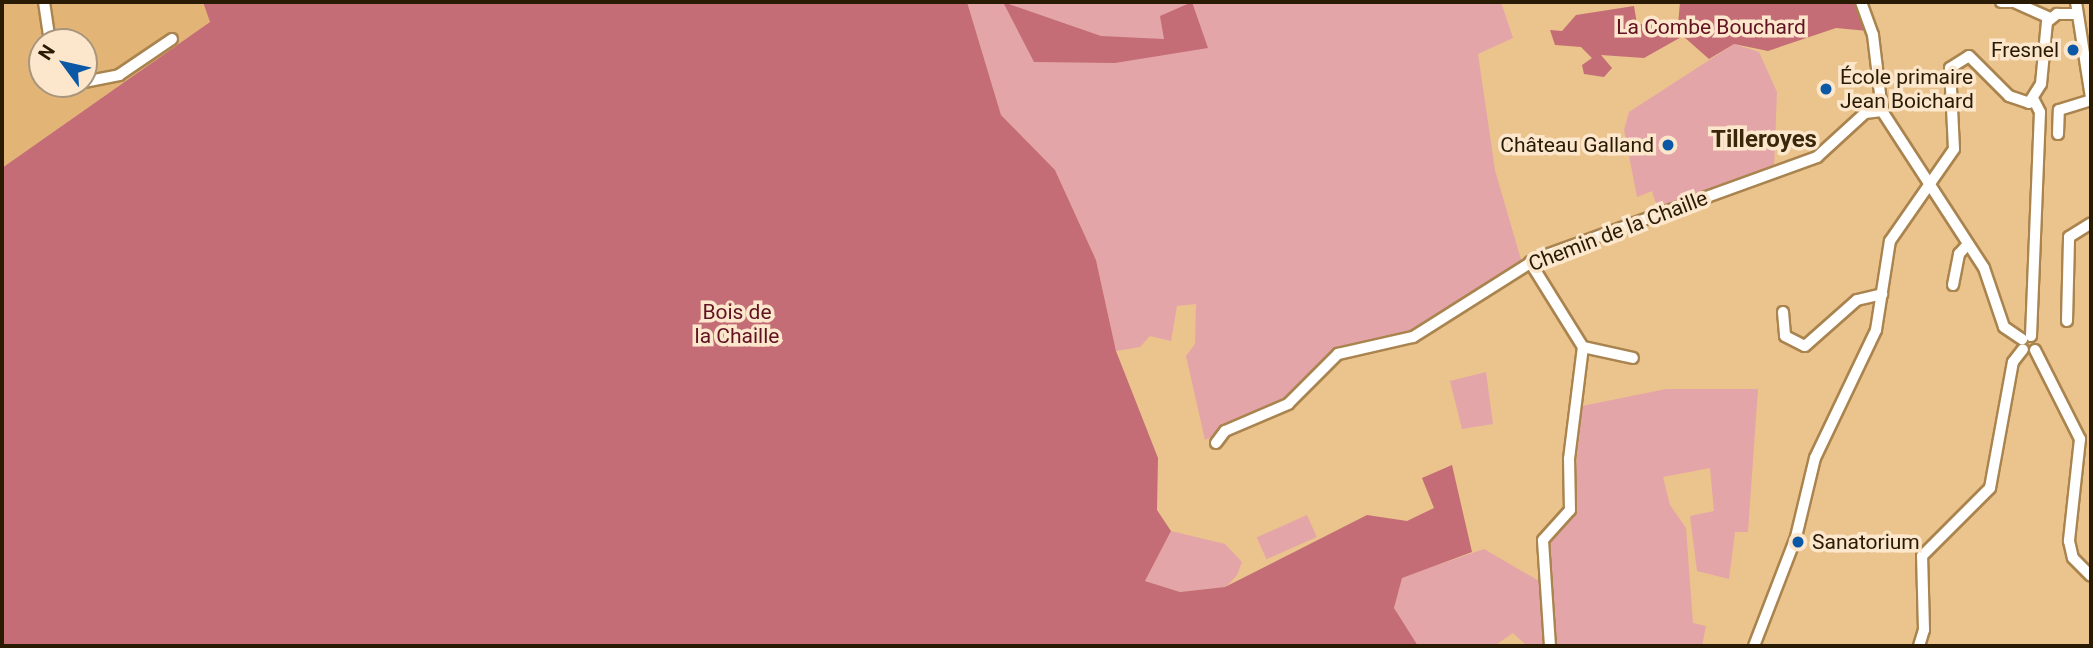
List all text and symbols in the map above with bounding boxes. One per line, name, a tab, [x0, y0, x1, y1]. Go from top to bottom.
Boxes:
park label: La Combe Bouchard	[1616, 14, 1806, 40]
north arrow	[28, 28, 98, 98]
place label: Fresnel	[1991, 37, 2059, 63]
text: N	[33, 40, 60, 64]
marker: Fresnel	[2065, 42, 2081, 58]
place label: École primaire Jean Boichard	[1840, 64, 1974, 114]
marker: École primaire Jean Boichard	[1818, 81, 1834, 97]
district label: Tilleroyes	[1711, 126, 1817, 154]
place label: Château Galland	[1500, 132, 1654, 158]
marker: Château Galland	[1660, 137, 1676, 153]
street label: Chemin de la Chaille	[1525, 185, 1711, 277]
park label: Bois de la Chaille	[695, 299, 779, 349]
place label: Sanatorium	[1812, 529, 1920, 555]
marker: Sanatorium	[1790, 534, 1806, 550]

